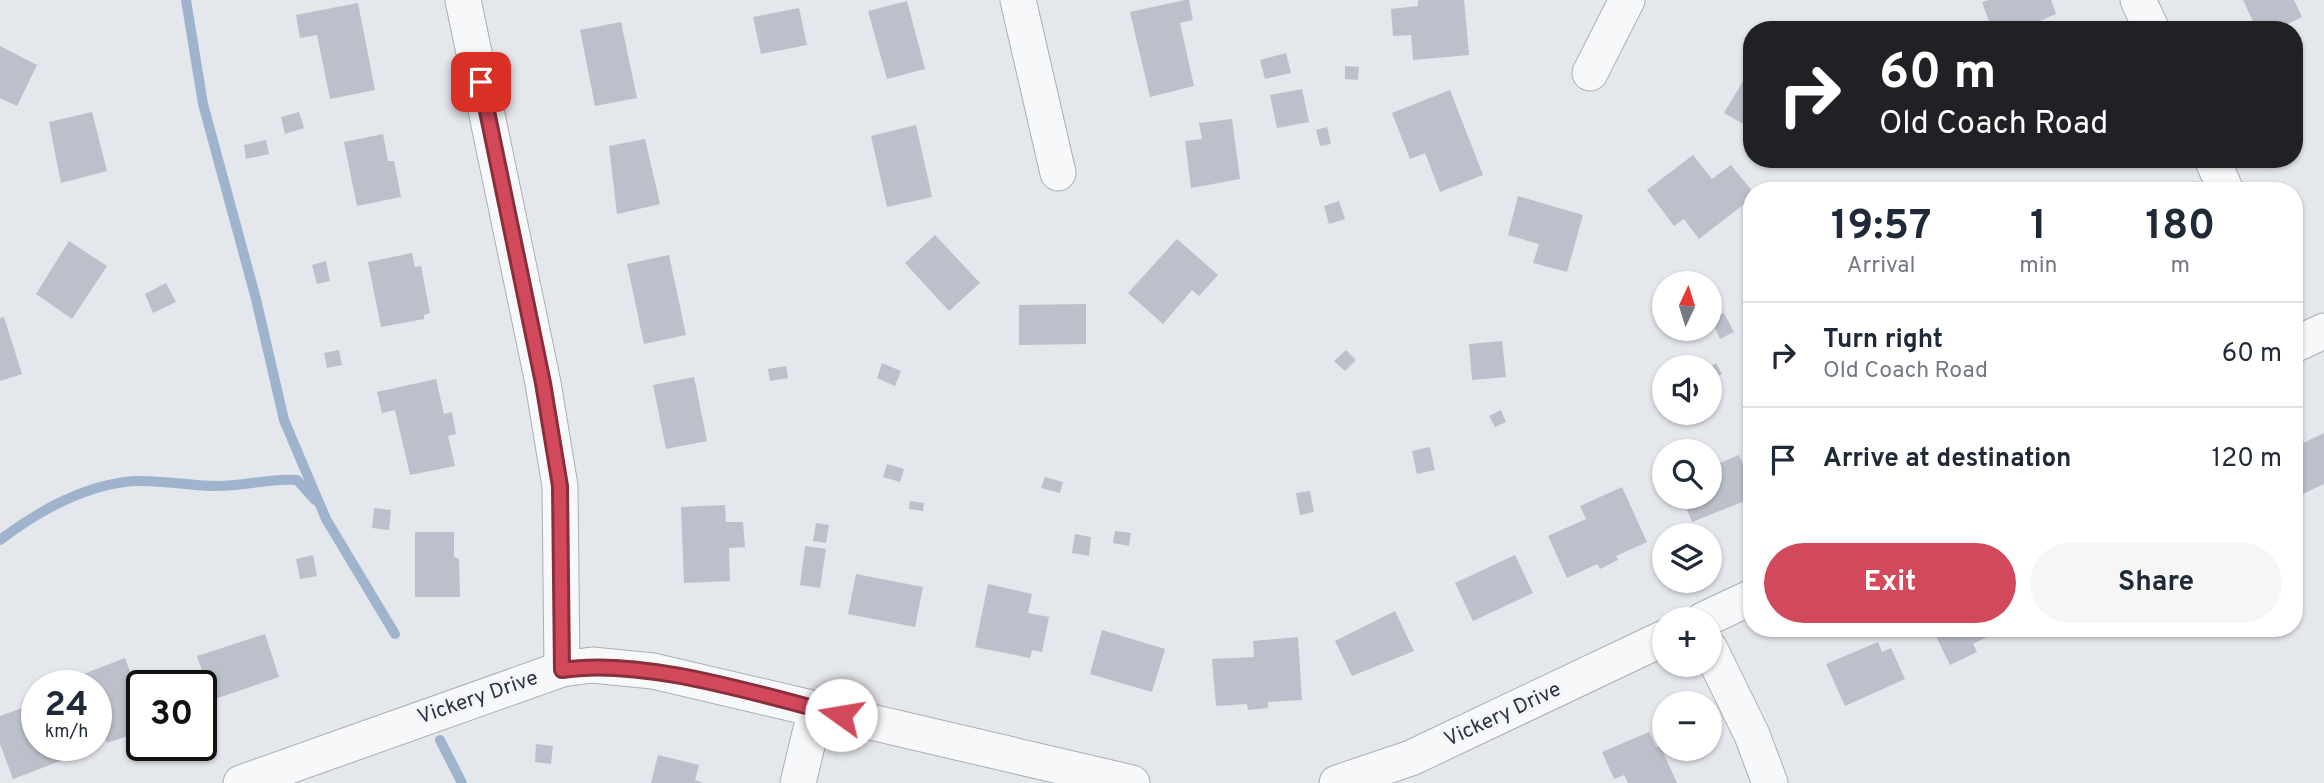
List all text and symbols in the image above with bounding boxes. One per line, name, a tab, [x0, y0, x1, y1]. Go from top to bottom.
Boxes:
text: 60 m	[1879, 44, 1997, 106]
icon: right	[1764, 49, 1855, 140]
pin	[451, 52, 511, 112]
icon: arrive	[462, 63, 500, 101]
text: Old Coach Road	[1879, 105, 2108, 145]
text: 19:57	[1831, 201, 1932, 254]
text: 1	[2030, 201, 2047, 254]
text: 180	[2145, 201, 2215, 254]
text: Arrival	[1847, 252, 1915, 281]
text: min	[2019, 252, 2058, 281]
text: m	[2171, 252, 2190, 281]
north arrow	[1652, 271, 1722, 341]
map controls	[1652, 271, 1722, 761]
text: Turn right	[1823, 324, 1943, 357]
icon: right	[1764, 336, 1802, 374]
text: 60 m	[2222, 338, 2282, 371]
button: sound	[1652, 355, 1722, 425]
text: Old Coach Road	[1823, 357, 1988, 386]
button: search	[1652, 439, 1722, 509]
icon: arrive	[1764, 441, 1802, 479]
text: Arrive at destination	[1823, 443, 2071, 476]
text: 120 m	[2212, 443, 2282, 476]
button: layers	[1652, 523, 1722, 593]
button: Exit	[1764, 543, 2016, 623]
button: Share	[2030, 543, 2282, 623]
button: +	[1652, 607, 1722, 677]
street label: Vickery Drive	[414, 665, 542, 731]
speed limit sign: 30	[126, 670, 217, 761]
street label: Vickery Drive	[1440, 676, 1566, 754]
position arrow	[804, 678, 878, 752]
text: 24	[45, 684, 88, 728]
button: −	[1652, 691, 1722, 761]
text: km/h	[45, 721, 88, 744]

